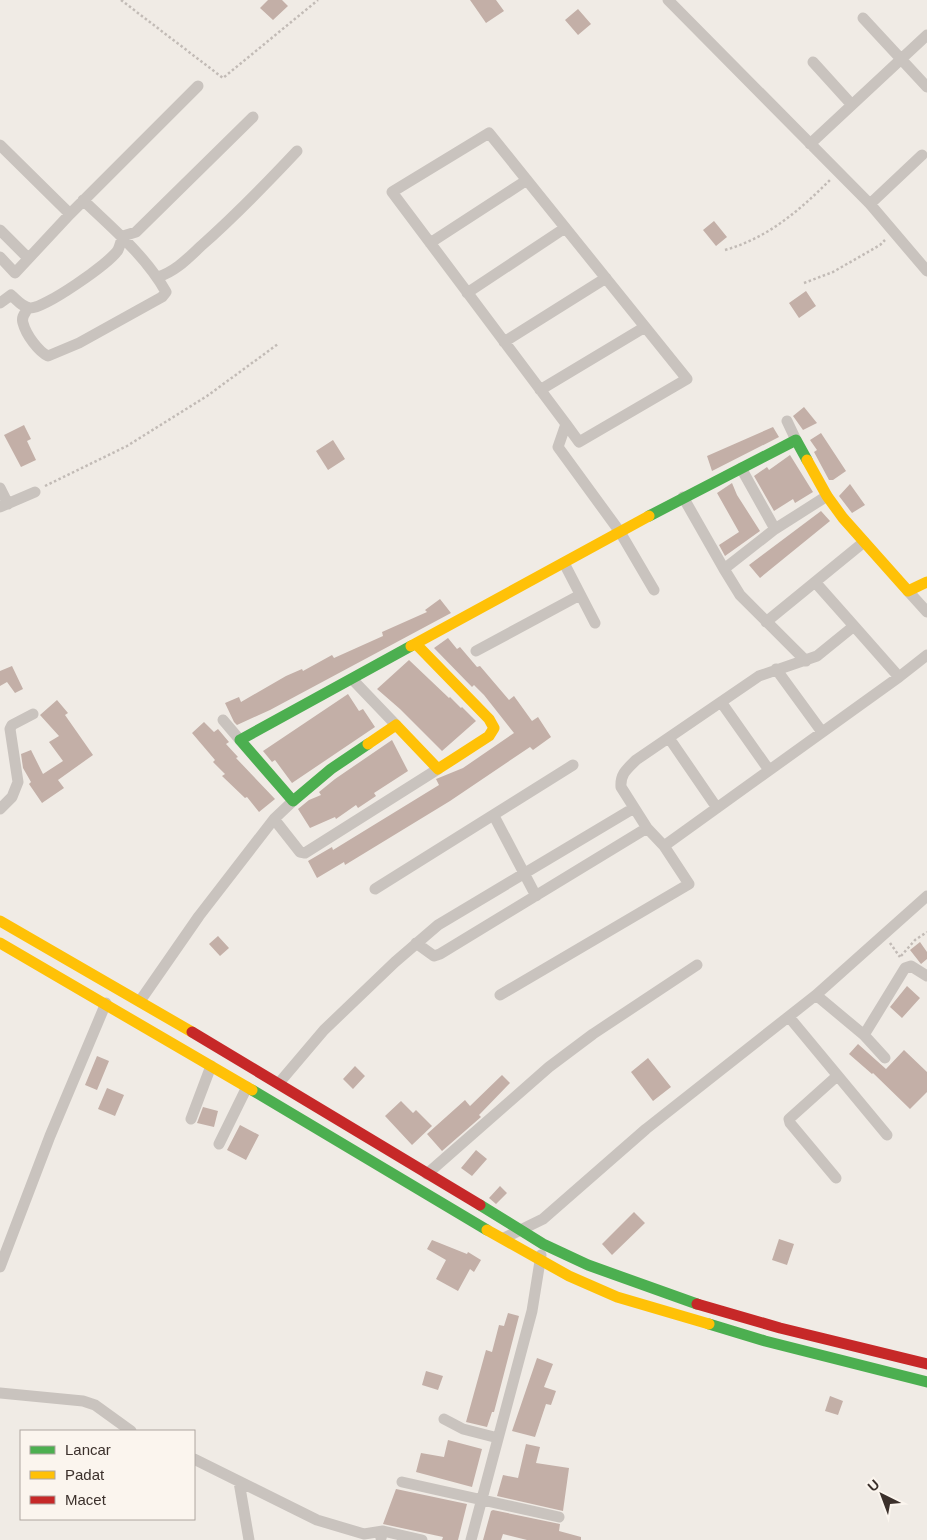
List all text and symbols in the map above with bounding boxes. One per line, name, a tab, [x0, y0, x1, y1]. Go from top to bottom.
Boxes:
legend	[20, 1430, 195, 1520]
text: Lancar	[65, 1441, 111, 1458]
text: Padat	[65, 1466, 105, 1483]
north arrow	[857, 1470, 907, 1520]
text: U	[864, 1476, 882, 1495]
text: Macet	[65, 1491, 107, 1508]

